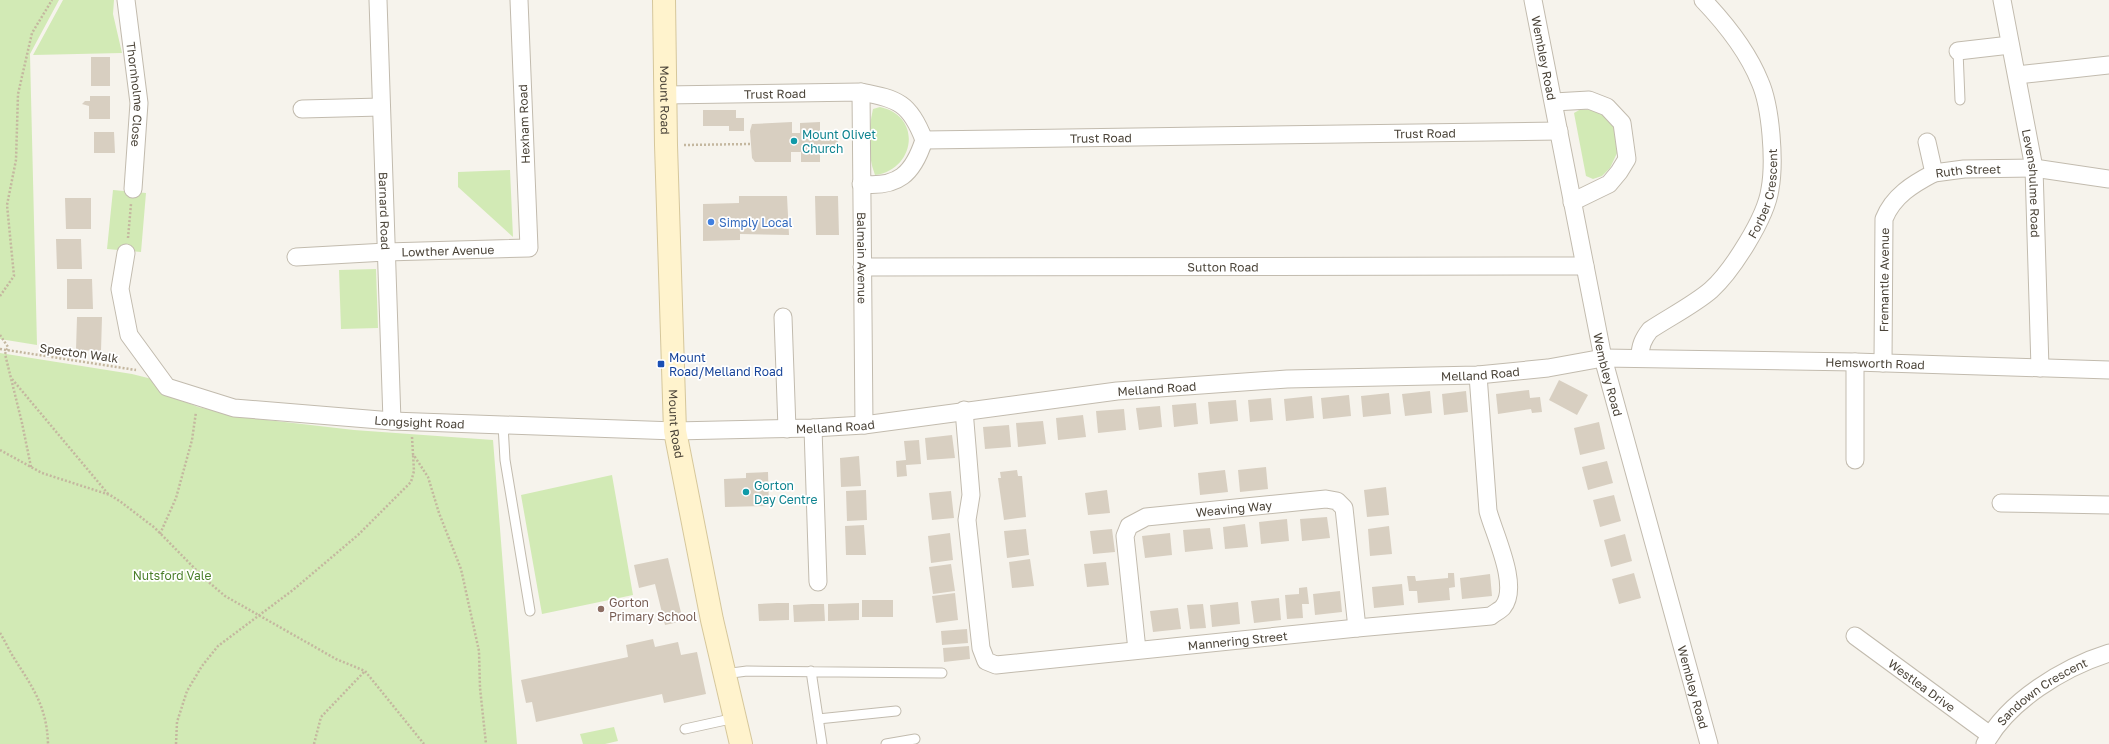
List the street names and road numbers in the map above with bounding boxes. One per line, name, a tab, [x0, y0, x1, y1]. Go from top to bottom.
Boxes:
street label: Wembley Road	[1529, 14, 1560, 101]
street label: Thornholme Close	[124, 41, 147, 147]
street label: Mount Road	[657, 65, 673, 135]
street label: Hexham Road	[515, 84, 533, 164]
street label: Trust Road	[744, 85, 806, 101]
street label: Trust Road	[1394, 125, 1456, 141]
street label: Levenshulme Road	[2019, 128, 2044, 238]
street label: Trust Road	[1070, 130, 1132, 145]
street label: Forber Crescent	[1744, 148, 1780, 241]
street label: Ruth Street	[1934, 161, 2001, 180]
street label: Barnard Road	[376, 172, 394, 250]
street label: Balmain Avenue	[855, 212, 870, 304]
street label: Fremantle Avenue	[1876, 228, 1891, 332]
street label: Lowther Avenue	[401, 241, 495, 259]
street label: Sutton Road	[1187, 259, 1259, 274]
street label: Wembley Road	[1591, 331, 1626, 418]
street label: Specton Walk	[39, 340, 120, 366]
street label: Hemsworth Road	[1825, 354, 1925, 372]
street label: Melland Road	[1441, 363, 1520, 383]
street label: Melland Road	[1117, 378, 1197, 398]
street label: Mount Road	[666, 389, 688, 459]
street label: Longsight Road	[374, 412, 465, 431]
street label: Melland Road	[796, 416, 876, 436]
street label: Weaving Way	[1195, 497, 1273, 519]
street label: Mannering Street	[1187, 628, 1288, 653]
street label: Wembley Road	[1675, 644, 1712, 730]
street label: Sandown Crescent	[1993, 654, 2090, 728]
street label: Westlea Drive	[1885, 656, 1958, 715]

